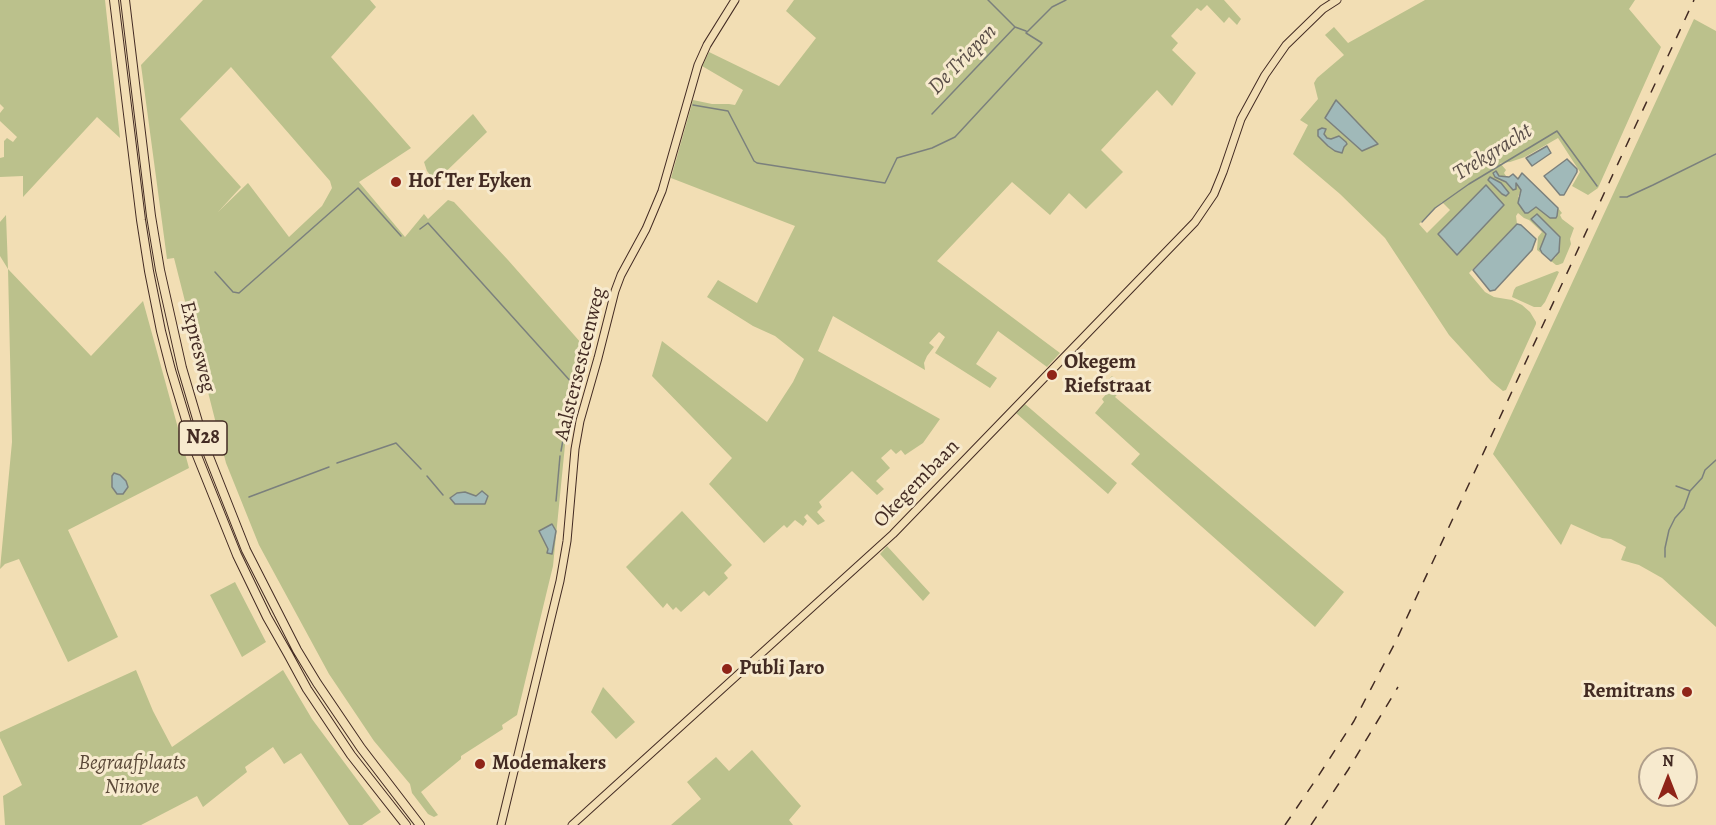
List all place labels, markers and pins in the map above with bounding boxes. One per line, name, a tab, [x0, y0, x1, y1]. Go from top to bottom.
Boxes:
place label: Hof Ter Eyken	[408, 169, 532, 195]
marker: Hof Ter Eyken	[389, 175, 403, 189]
place label: Okegem Riefstraat	[1064, 350, 1152, 400]
marker: Okegem Riefstraat	[1045, 368, 1059, 382]
place label: Publi Jaro	[739, 656, 825, 682]
marker: Publi Jaro	[720, 662, 734, 676]
place label: Remitrans	[1583, 679, 1675, 705]
marker: Remitrans	[1680, 685, 1694, 699]
place label: Modemakers	[492, 751, 606, 777]
marker: Modemakers	[473, 757, 487, 771]

